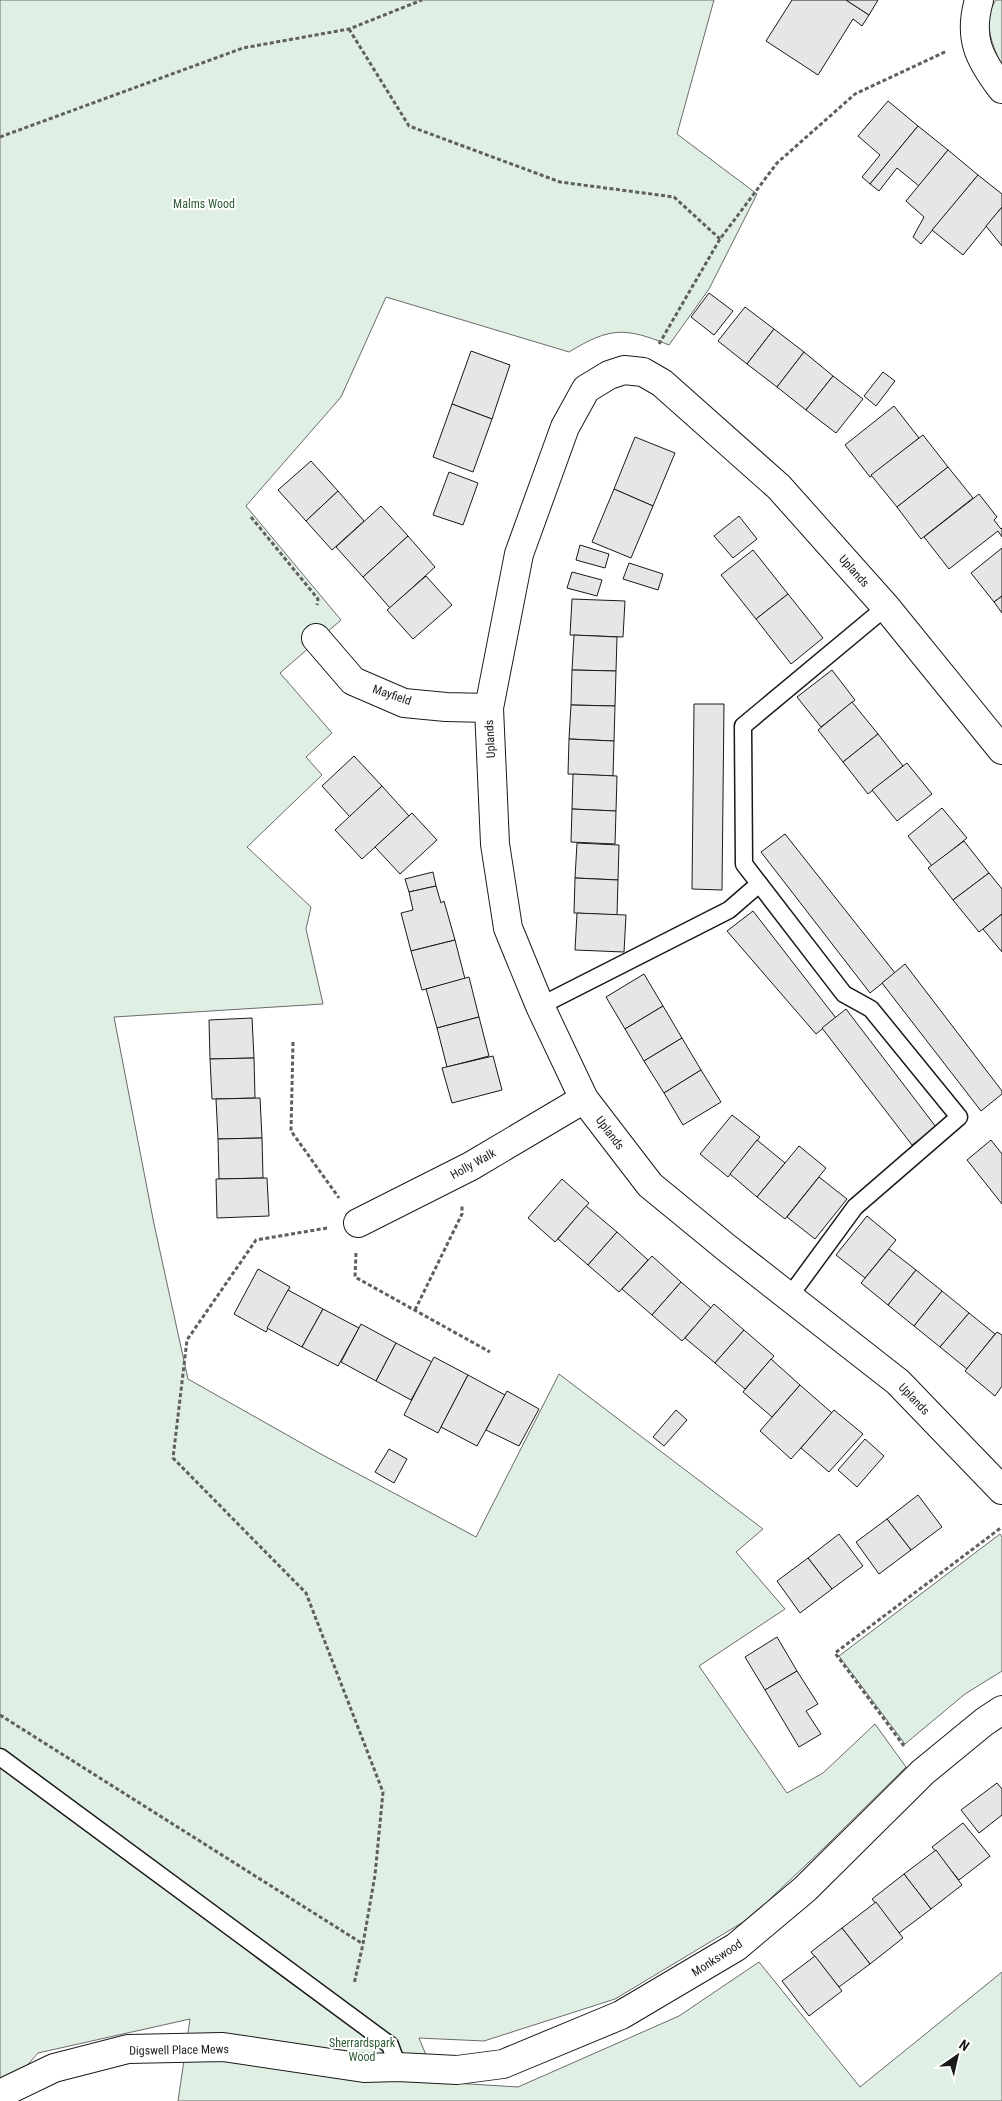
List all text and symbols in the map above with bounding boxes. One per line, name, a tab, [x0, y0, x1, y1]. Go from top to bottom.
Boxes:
park label: Malms Wood	[173, 197, 235, 211]
street label: Uplands	[836, 552, 872, 590]
street label: Mayfield	[371, 682, 413, 708]
street label: Uplands	[482, 719, 498, 759]
street label: Uplands	[593, 1113, 627, 1153]
street label: Holly Walk	[448, 1146, 499, 1182]
street label: Uplands	[896, 1380, 932, 1418]
street label: Monkswood	[689, 1936, 745, 1980]
north arrow	[932, 2031, 982, 2081]
park label: Sherrardspark Wood	[329, 2036, 396, 2064]
text: N	[956, 2036, 972, 2054]
street label: Digswell Place Mews	[129, 2042, 229, 2058]

